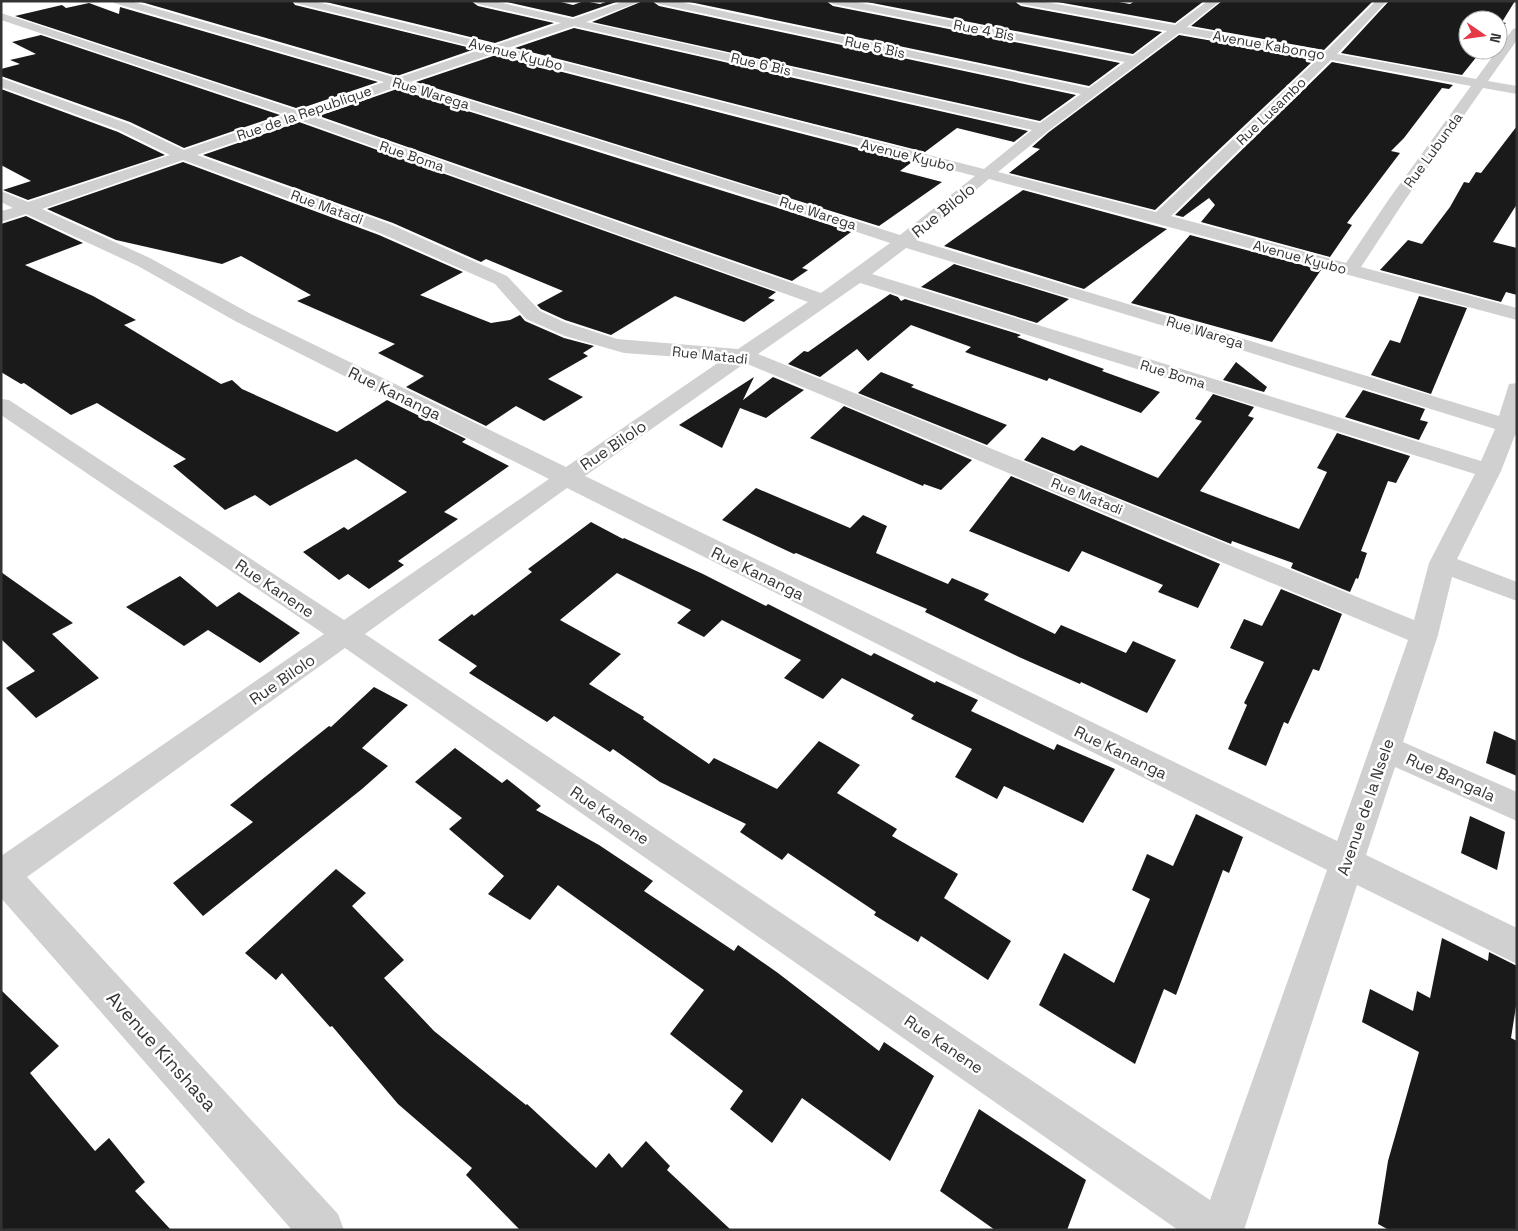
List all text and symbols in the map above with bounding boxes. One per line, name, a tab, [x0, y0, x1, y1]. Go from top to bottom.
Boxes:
north arrow	[1458, 10, 1508, 60]
street label: Rue 4 Bis	[952, 15, 1016, 45]
street label: Avenue Kabongo	[1212, 26, 1326, 64]
text: N	[1486, 31, 1505, 45]
street label: Rue 5 Bis	[843, 32, 907, 62]
street label: Avenue Kyubo	[467, 34, 565, 74]
street label: Rue 6 Bis	[729, 48, 793, 80]
street label: Rue Warega	[390, 73, 472, 113]
street label: Rue Lusambo	[1232, 73, 1310, 149]
street label: Rue de la Republique	[234, 81, 374, 145]
street label: Rue Lubunda	[1400, 109, 1466, 191]
street label: Avenue Kyubo	[859, 135, 957, 175]
street label: Rue Boma	[377, 137, 447, 175]
street label: Rue Bilolo	[907, 178, 979, 242]
street label: Rue Matadi	[288, 186, 366, 228]
street label: Rue Warega	[777, 192, 859, 234]
street label: Avenue Kyubo	[1251, 236, 1349, 278]
street label: Rue Warega	[1164, 312, 1246, 352]
street label: Rue Matadi	[671, 342, 749, 368]
street label: Rue Boma	[1138, 356, 1208, 392]
street label: Rue Kananga	[345, 362, 445, 425]
street label: Rue Bilolo	[576, 416, 650, 475]
street label: Rue Matadi	[1049, 473, 1125, 519]
street label: Rue Kananga	[708, 542, 808, 605]
street label: Rue Kanene	[231, 554, 318, 623]
street label: Rue Bilolo	[245, 649, 319, 710]
street label: Rue Kananga	[1071, 721, 1171, 784]
street label: Avenue de la Nsele	[1332, 736, 1399, 879]
street label: Rue Bangala	[1403, 748, 1499, 807]
street label: Rue Kanene	[566, 781, 653, 850]
street label: Avenue Kinshasa	[101, 986, 222, 1117]
street label: Rue Kanene	[900, 1010, 987, 1079]

